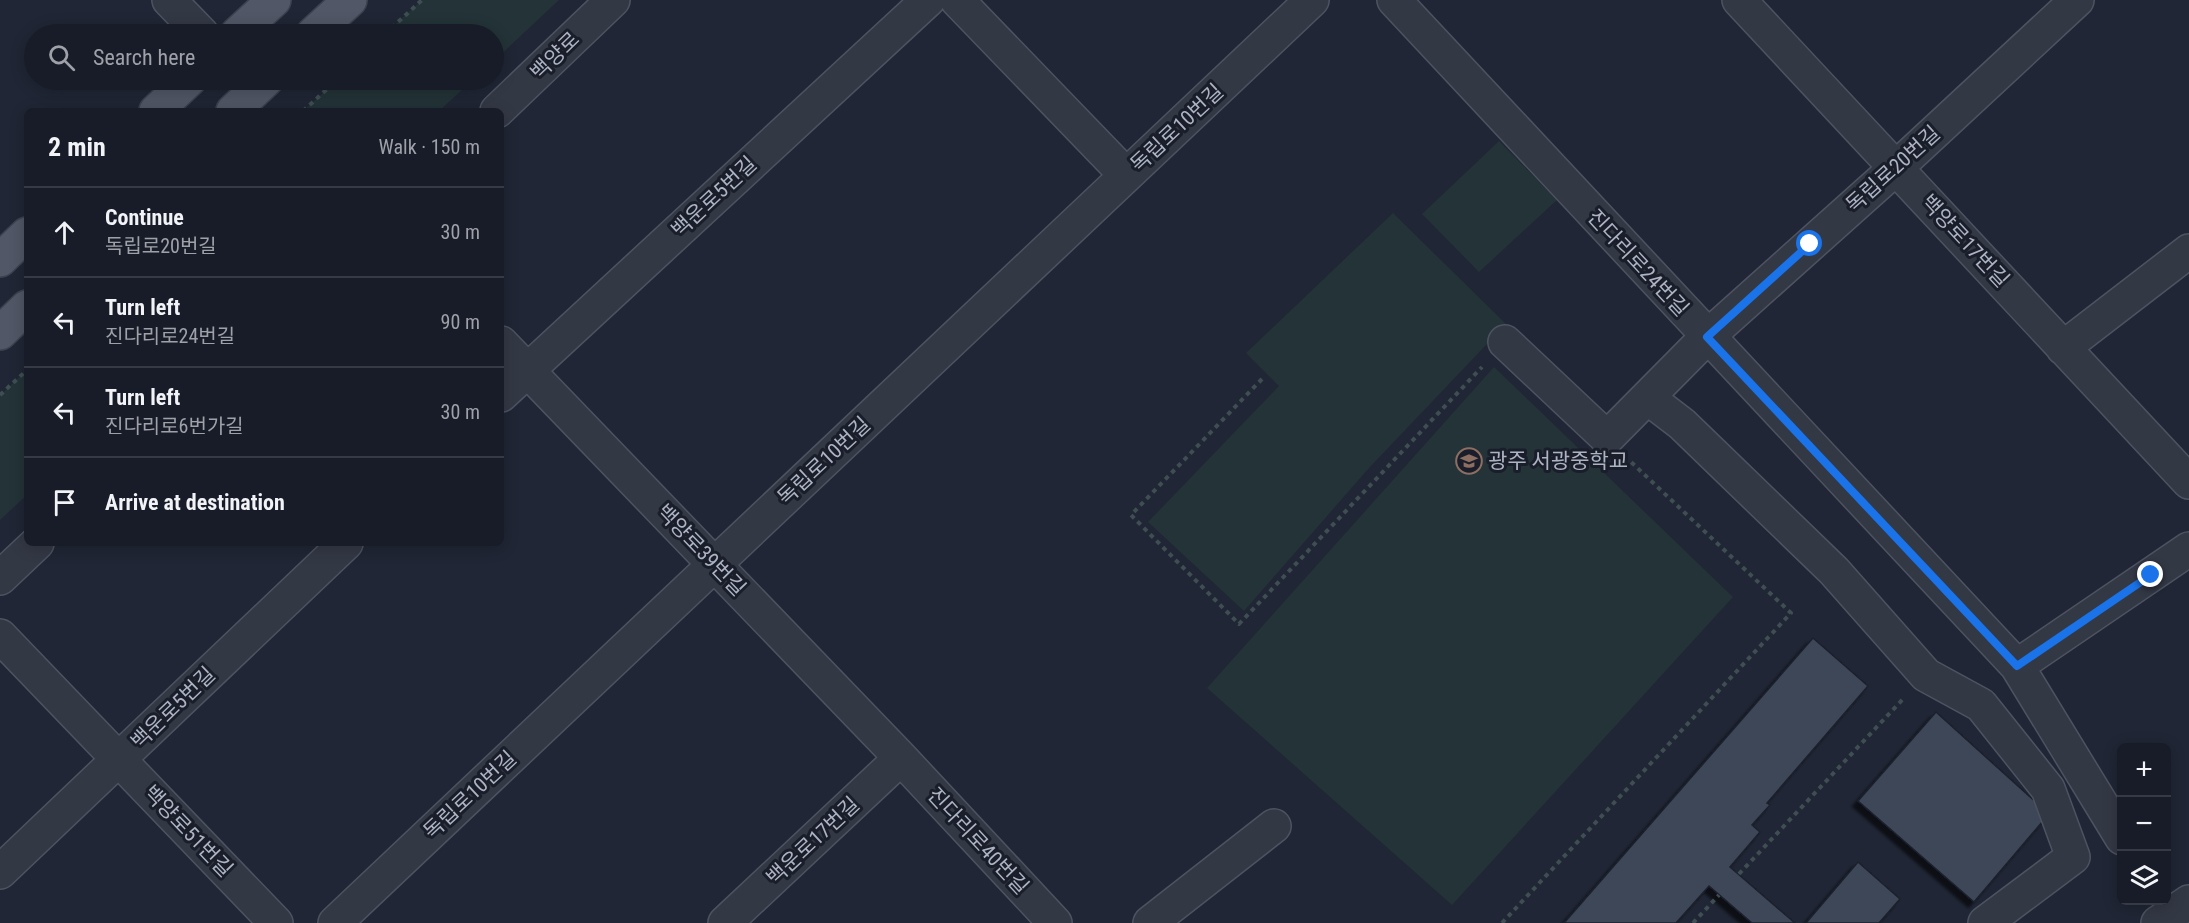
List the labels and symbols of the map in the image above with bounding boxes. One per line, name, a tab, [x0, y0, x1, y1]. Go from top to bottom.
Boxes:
street label: 백양로	[526, 27, 584, 85]
street label: 독립로10번길	[1126, 79, 1228, 177]
street label: 독립로20번길	[1841, 121, 1945, 217]
street label: 백운로5번길	[667, 152, 761, 242]
street label: 백양로17번길	[1916, 190, 2014, 292]
street label: 진다리로24번길	[1583, 205, 1693, 321]
route start	[1796, 230, 1822, 256]
street label: 독립로10번길	[773, 412, 875, 510]
school or university icon: 광주 서광중학교	[1454, 446, 1484, 476]
place label: 광주 서광중학교	[1488, 449, 1628, 473]
street label: 백양로39번길	[652, 499, 750, 601]
route end	[2137, 561, 2163, 587]
street label: 백운로5번길	[126, 662, 220, 754]
street label: 독립로10번길	[419, 746, 521, 844]
street label: 백양로51번길	[139, 780, 237, 882]
street label: 진다리로40번길	[923, 783, 1033, 899]
street label: 백운로17번길	[762, 792, 864, 890]

